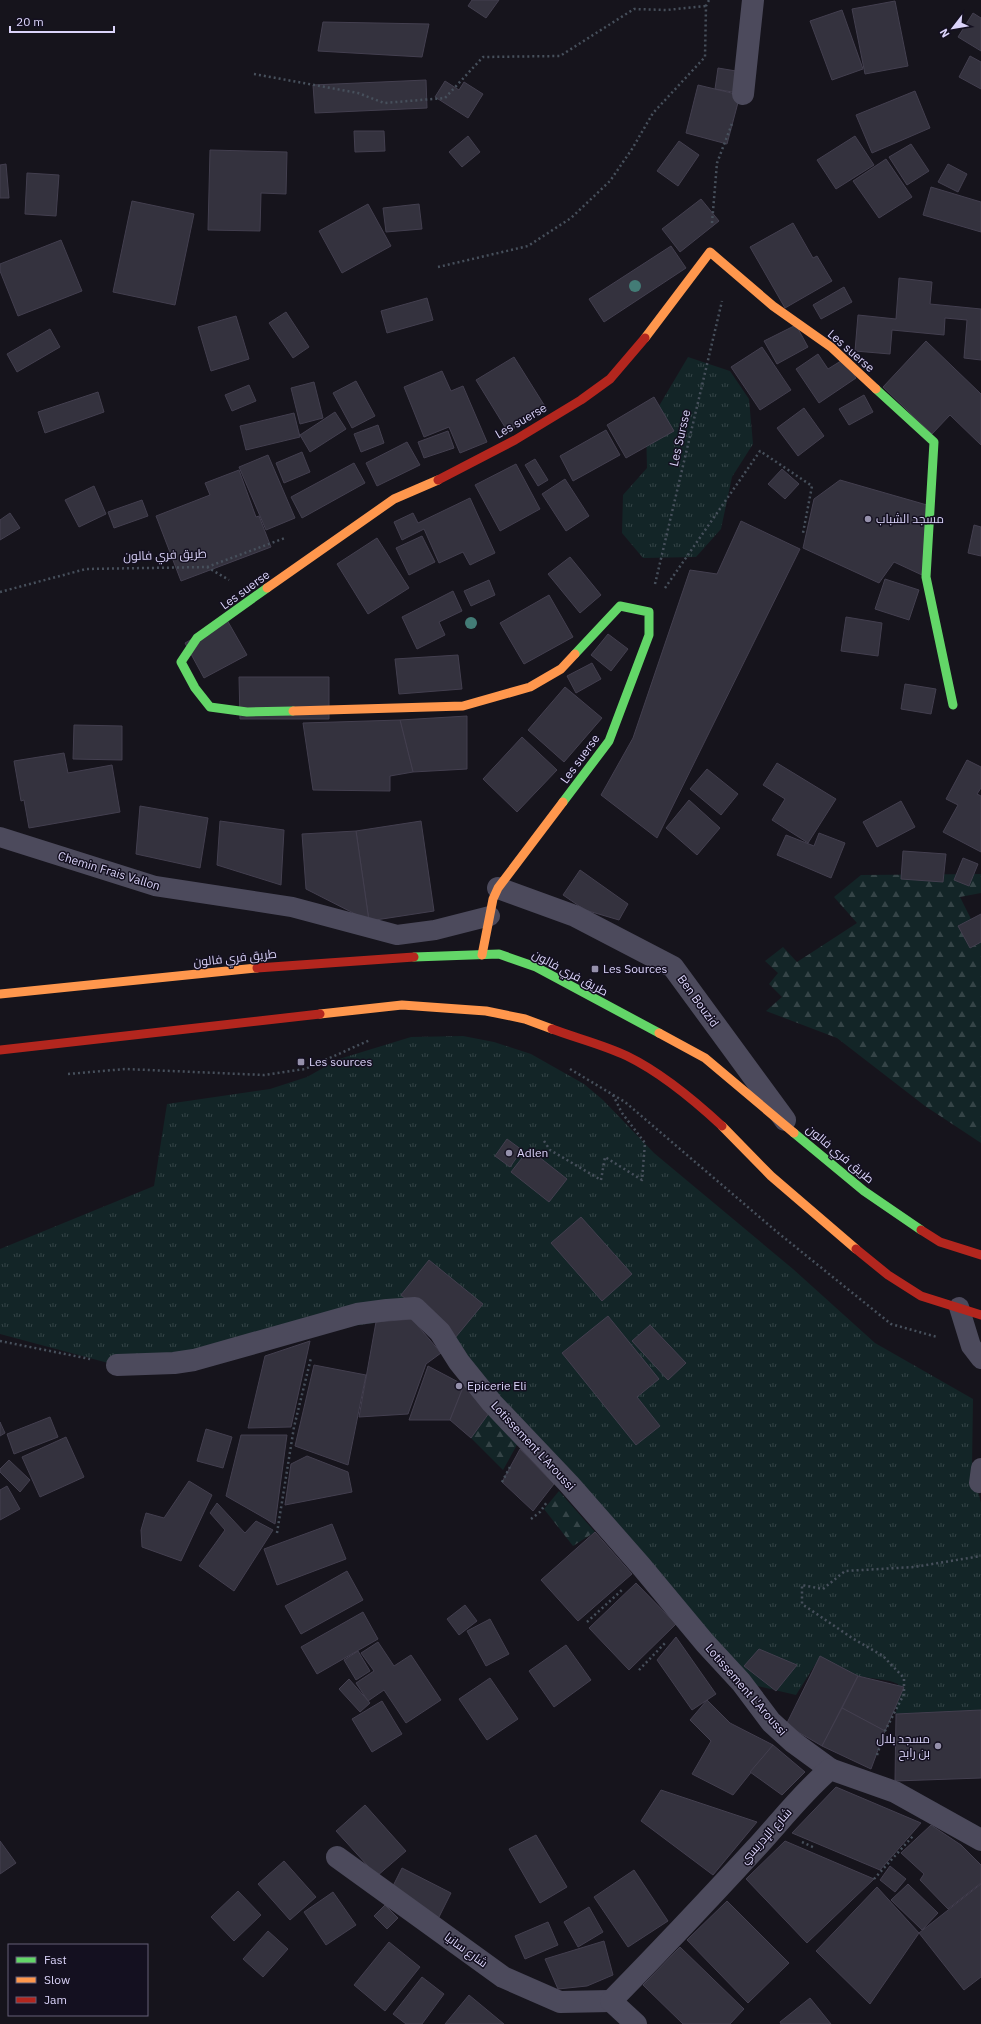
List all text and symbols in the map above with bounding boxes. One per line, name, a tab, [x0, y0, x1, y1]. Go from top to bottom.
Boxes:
scale bar	[10, 8, 114, 34]
north arrow	[933, 8, 973, 48]
text: 20 m	[16, 14, 44, 29]
text: N	[936, 26, 952, 40]
street label: Les suerse	[825, 326, 878, 375]
street label: Les suerse	[492, 400, 550, 441]
street label: Les Sursse	[666, 408, 693, 468]
place label: مسجد الشباب	[876, 511, 944, 526]
marker: مسجد الشباب	[863, 514, 873, 524]
street label: طريق فري فالون	[123, 546, 207, 566]
street label: Les suerse	[217, 566, 273, 612]
street label: Les suerse	[557, 731, 603, 786]
street label: Chemin Frais Vallon	[56, 848, 162, 893]
street label: طريق فري فالون	[193, 946, 278, 972]
street label: طريق فري فالون	[528, 946, 611, 1002]
place label: Les Sources	[603, 961, 668, 976]
marker: Les Sources	[590, 964, 600, 974]
street label: Ben Bouzid	[674, 972, 722, 1030]
place label: Les sources	[309, 1054, 372, 1069]
marker: Les sources	[296, 1057, 306, 1067]
street label: طريق فري فالون	[801, 1121, 877, 1189]
place label: Adlen	[517, 1145, 548, 1160]
marker: Adlen	[504, 1148, 514, 1158]
place label: Epicerie Eli	[467, 1378, 527, 1393]
marker: Epicerie Eli	[454, 1381, 464, 1391]
street label: Lotissement L'Aroussi	[488, 1398, 579, 1493]
street label: Lotissement L'Aroussi	[702, 1641, 790, 1739]
place label: مسجد بلال بن رابح	[876, 1731, 930, 1761]
marker: مسجد بلال بن رابح	[933, 1741, 943, 1751]
street label: شارع الإدريسي	[737, 1805, 797, 1869]
street label: شارع سانيا	[441, 1929, 491, 1971]
legend	[8, 1944, 148, 2016]
text: Fast	[44, 1952, 67, 1967]
text: Slow	[44, 1972, 70, 1987]
text: Jam	[44, 1992, 67, 2007]

